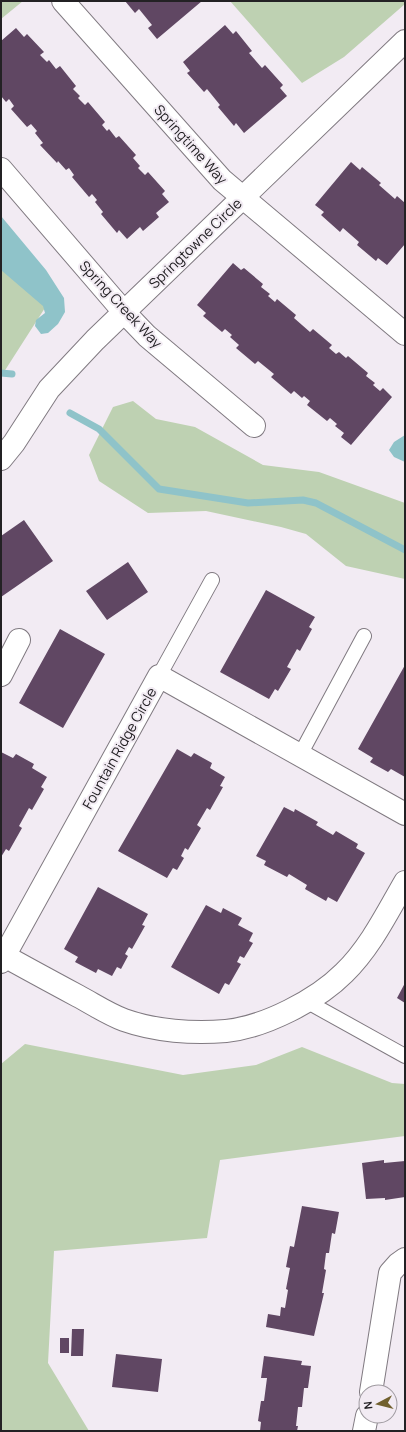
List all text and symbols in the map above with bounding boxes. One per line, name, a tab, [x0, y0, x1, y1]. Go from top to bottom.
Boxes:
street label: Springtime Way	[150, 100, 232, 188]
street label: Springtowne Circle	[144, 194, 246, 292]
street label: Spring Creek Way	[76, 256, 167, 352]
street label: Fountain Ridge Circle	[78, 684, 160, 812]
north arrow	[358, 1384, 398, 1424]
text: N	[360, 1400, 376, 1410]

